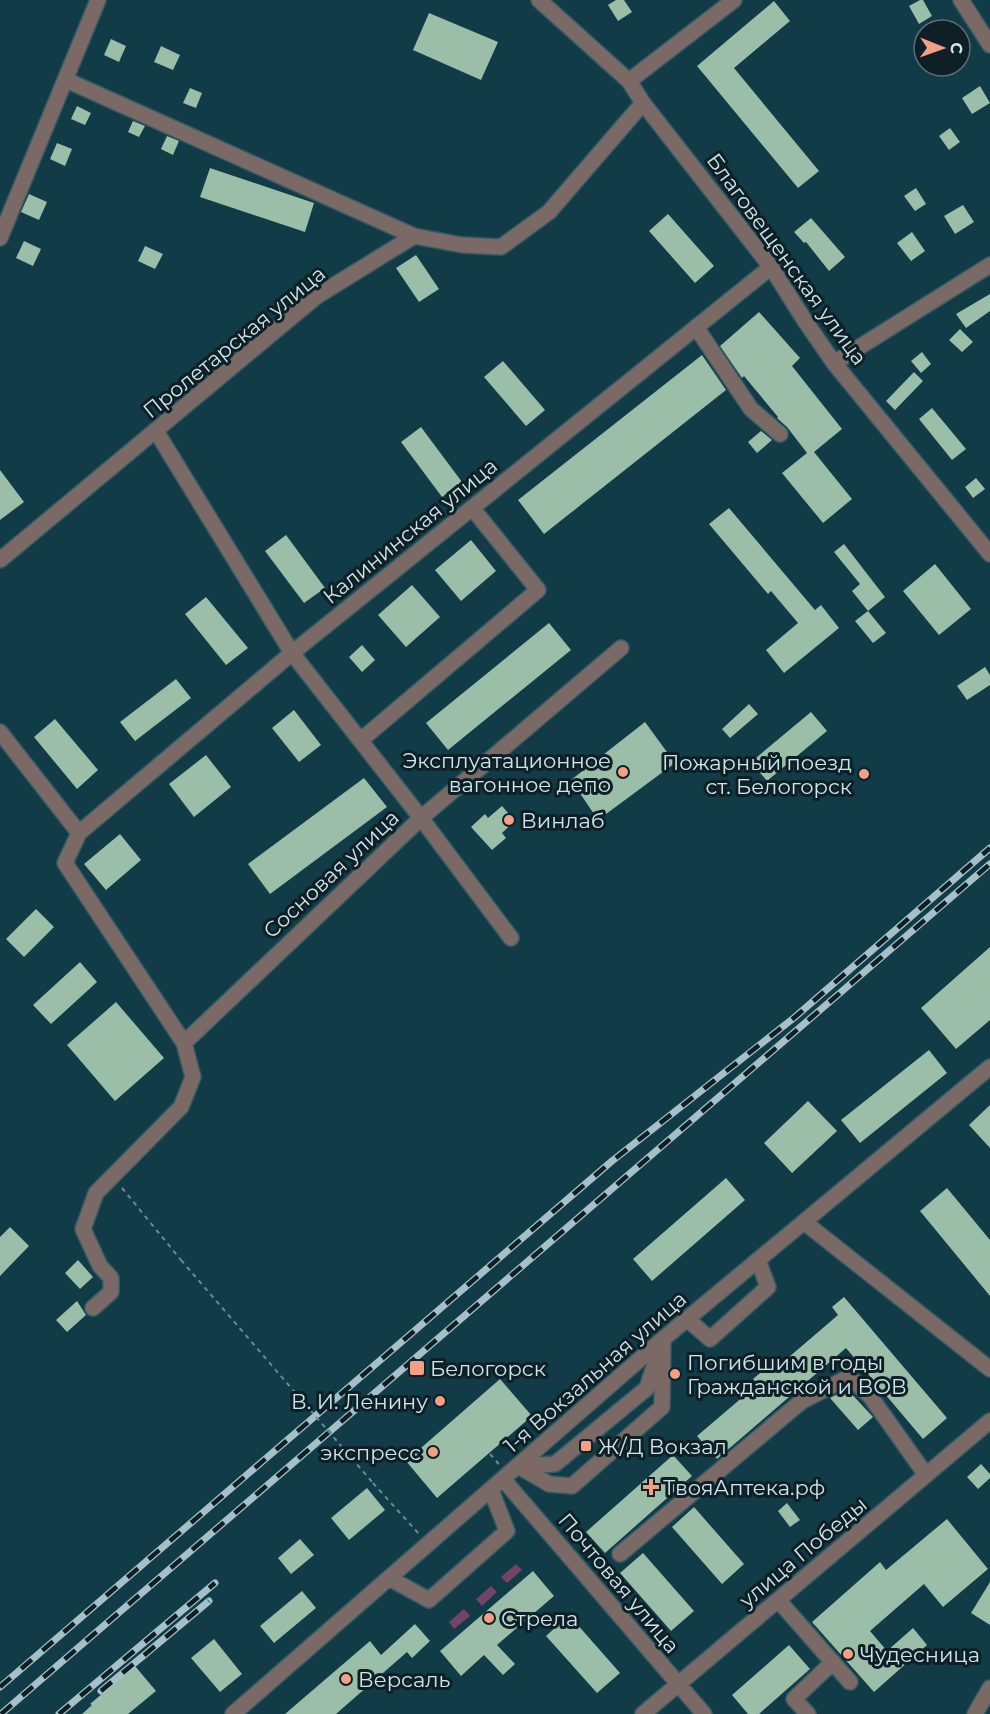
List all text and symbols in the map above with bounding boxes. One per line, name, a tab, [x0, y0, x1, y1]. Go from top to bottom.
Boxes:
north arrow	[912, 18, 972, 78]
text: С	[947, 42, 966, 55]
street label: Благовещенская улица	[702, 148, 872, 370]
street label: Пролетарская улица	[138, 261, 330, 423]
street label: Калининская улица	[318, 453, 502, 609]
place label: Эксплуатационное вагонное депо	[403, 748, 611, 797]
place label: Пожарный поезд ст. Белогорск	[662, 750, 852, 799]
marker: Эксплуатационное вагонное депо	[616, 765, 630, 779]
marker: Пожарный поезд ст. Белогорск	[857, 767, 871, 781]
street label: Сосновая улица	[258, 805, 404, 943]
place label: Винлаб	[521, 808, 605, 833]
marker: Винлаб	[502, 813, 516, 827]
street label: 1-я Вокзальная улица	[499, 1286, 691, 1458]
place label: Погибшим в годы Гражданской и ВОВ	[687, 1350, 907, 1399]
place label: Белогорск	[430, 1356, 546, 1381]
marker: Белогорск	[408, 1359, 426, 1377]
marker: Погибшим в годы Гражданской и ВОВ	[668, 1367, 682, 1381]
place label: В. И. Ленину	[291, 1389, 428, 1414]
marker: В. И. Ленину	[433, 1394, 447, 1408]
place label: Ж/Д Вокзал	[598, 1434, 727, 1459]
marker: Ж/Д Вокзал	[579, 1439, 593, 1453]
place label: экспресс	[320, 1440, 421, 1465]
marker: экспресс	[426, 1445, 440, 1459]
place label: ТвояАптека.рф	[663, 1475, 825, 1500]
marker: ТвояАптека.рф	[644, 1480, 658, 1494]
street label: улица Победы	[733, 1491, 872, 1613]
street label: Почтовая улица	[553, 1508, 685, 1658]
place label: Стрела	[501, 1606, 578, 1631]
marker: Стрела	[482, 1611, 496, 1625]
place label: Чудесница	[860, 1642, 980, 1667]
marker: Чудесница	[841, 1647, 855, 1661]
place label: Версаль	[358, 1667, 450, 1692]
marker: Версаль	[339, 1672, 353, 1686]

